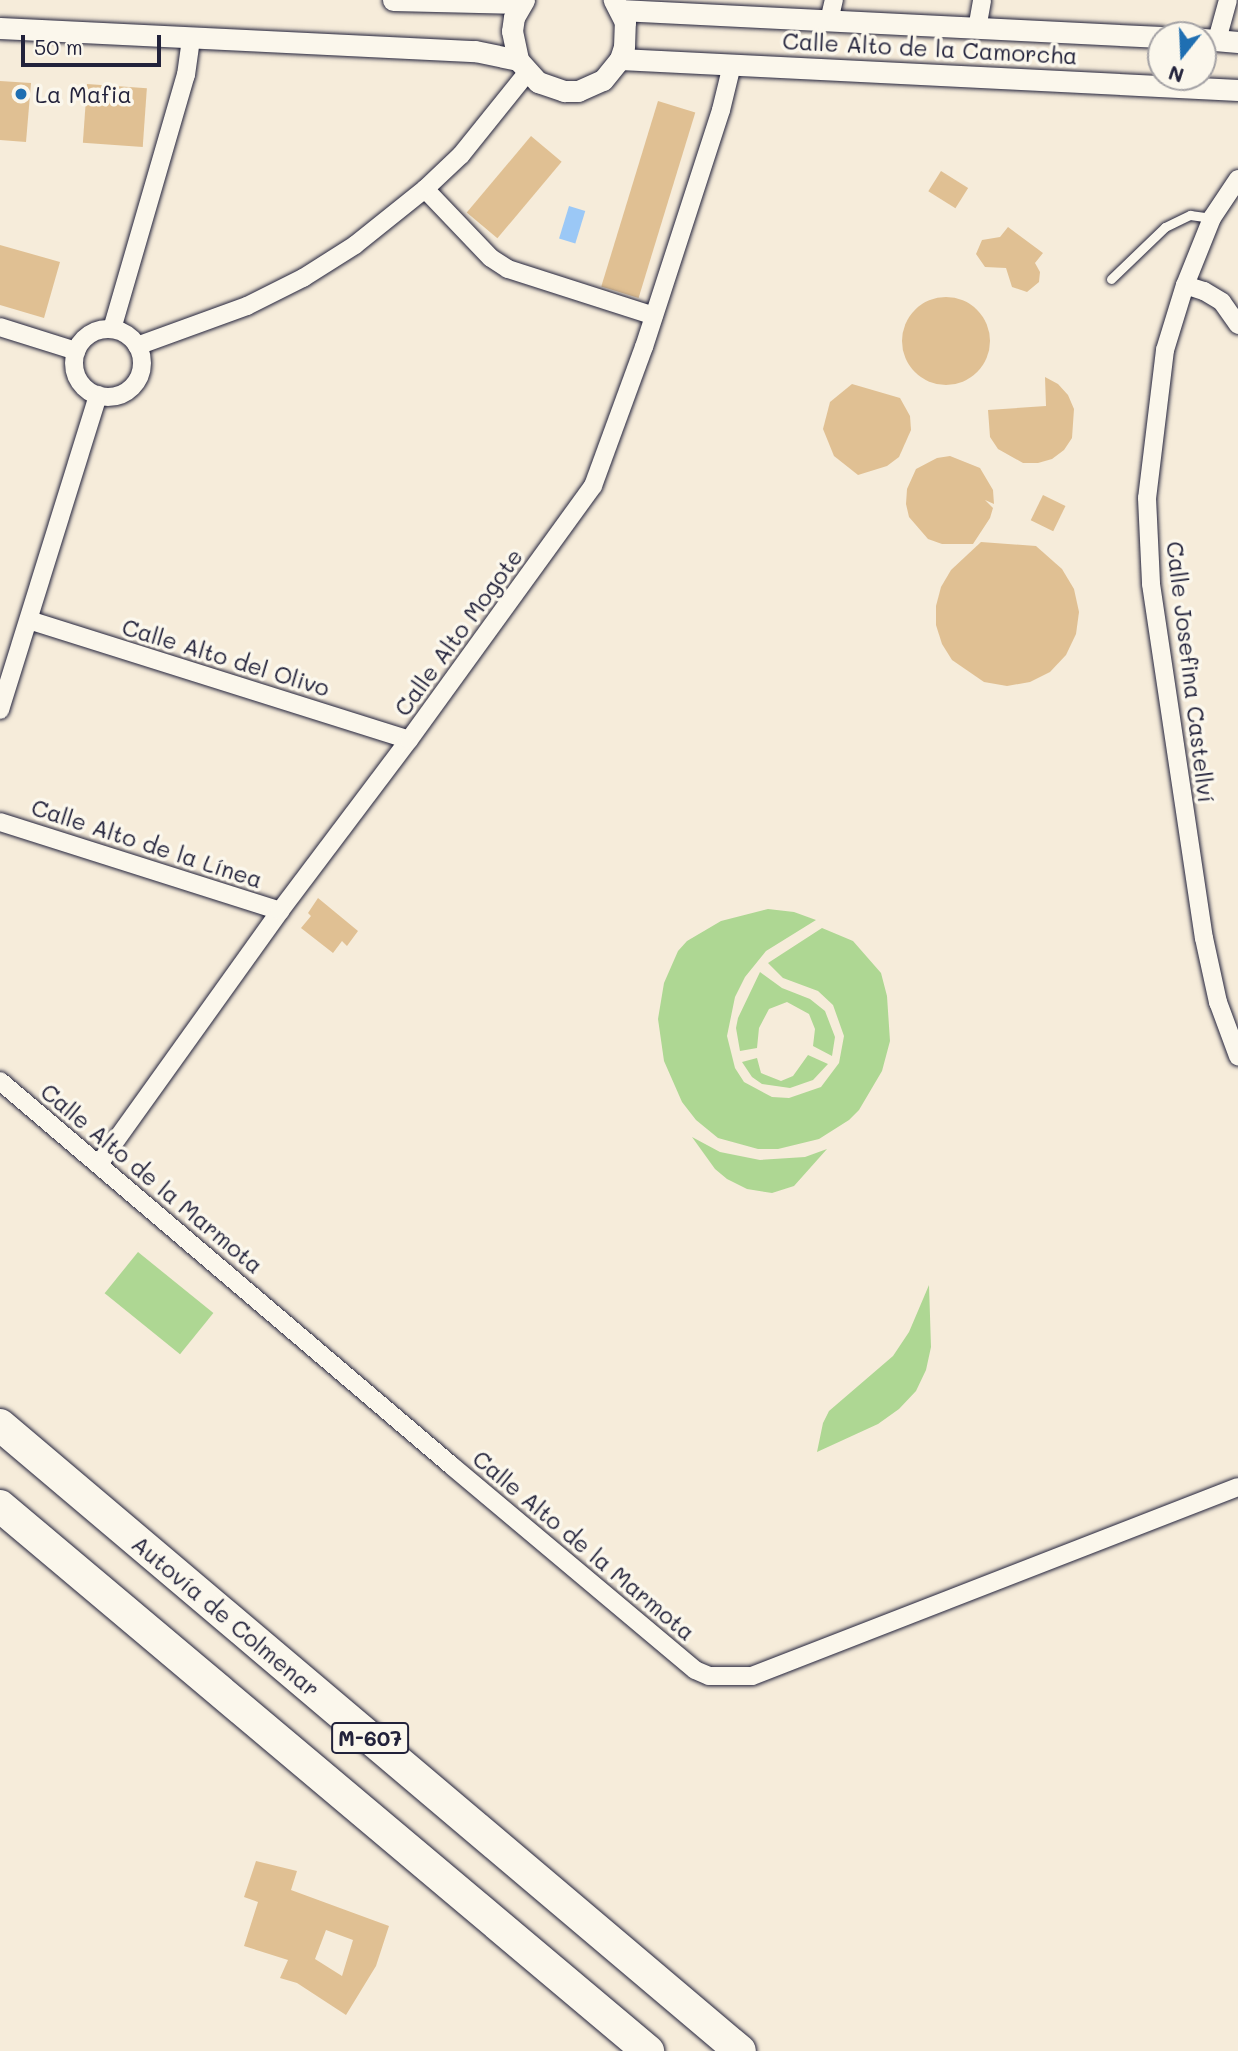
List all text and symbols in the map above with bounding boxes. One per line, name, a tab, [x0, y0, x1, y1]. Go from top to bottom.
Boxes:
scale bar	[24, 21, 164, 65]
north arrow	[1147, 21, 1217, 91]
street label: Calle Alto de la Camorcha	[782, 26, 1078, 70]
text: 50 m	[34, 33, 83, 60]
text: N	[1165, 60, 1187, 89]
place label: La Mafia	[35, 80, 132, 108]
marker: La Mafia	[13, 86, 29, 102]
street label: Calle Josefina Castellví	[1161, 540, 1221, 804]
street label: Calle Alto Mogote	[388, 543, 528, 721]
street label: Calle Alto del Olivo	[119, 612, 333, 702]
street label: Calle Alto de la Línea	[28, 793, 266, 893]
street label: Calle Alto de la Marmota	[36, 1077, 268, 1279]
street label: Calle Alto de la Marmota	[468, 1444, 700, 1646]
street label: Autovía de Colmenar	[127, 1529, 325, 1703]
road number: M-607	[330, 1720, 410, 1756]

